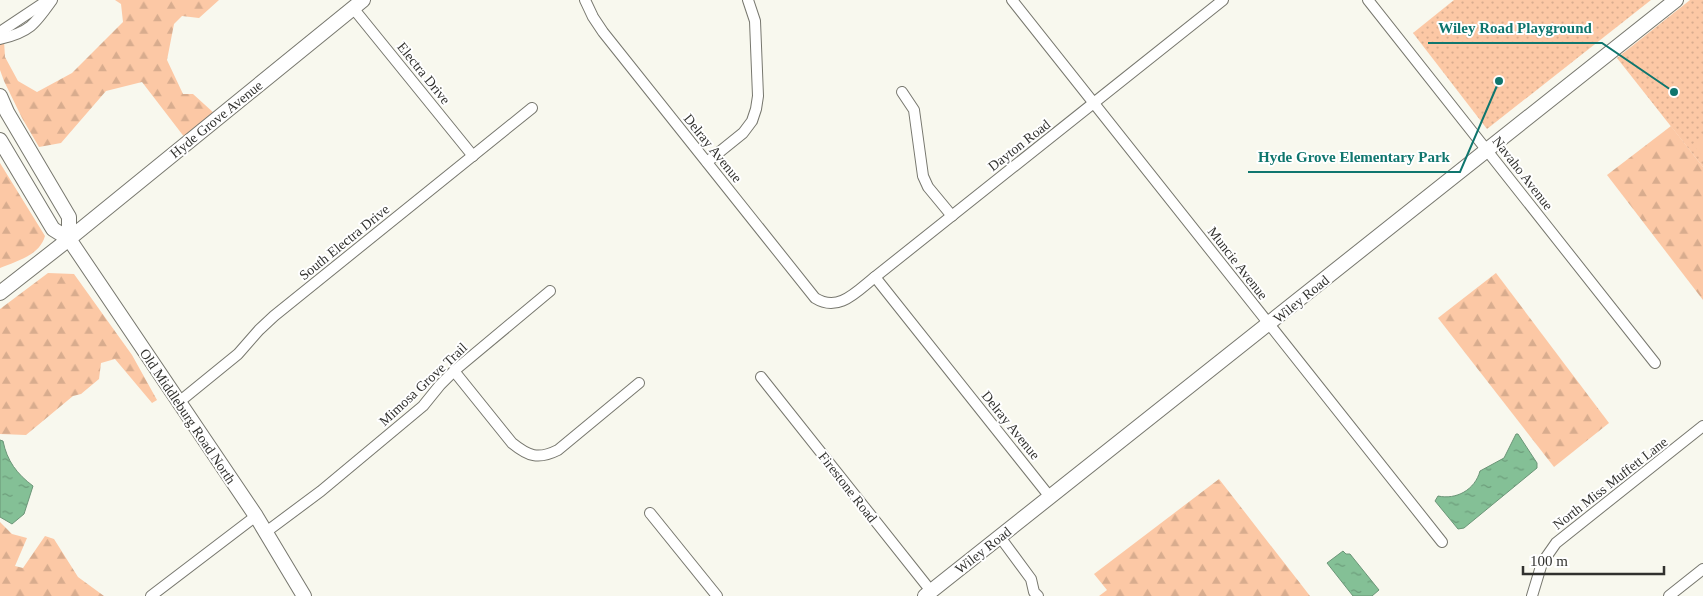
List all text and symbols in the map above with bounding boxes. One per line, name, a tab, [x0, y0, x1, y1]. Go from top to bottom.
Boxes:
callout: Wiley Road Playground	[1428, 13, 1602, 43]
text: Wiley Road Playground	[1438, 20, 1592, 36]
street label: Electra Drive	[394, 39, 453, 107]
street label: Hyde Grove Avenue	[167, 78, 265, 161]
street label: Delray Avenue	[681, 111, 745, 185]
street label: Dayton Road	[985, 117, 1053, 174]
street label: Navaho Avenue	[1489, 134, 1556, 213]
callout: Hyde Grove Elementary Park	[1248, 142, 1460, 172]
text: Hyde Grove Elementary Park	[1258, 149, 1451, 165]
street label: South Electra Drive	[296, 202, 392, 283]
street label: Muncie Avenue	[1205, 224, 1271, 303]
street label: Wiley Road	[1271, 273, 1332, 326]
street label: Mimosa Grove Trail	[376, 340, 470, 429]
street label: Old Middleburg Road North	[137, 346, 238, 487]
street label: Delray Avenue	[979, 388, 1043, 462]
street label: North Miss Muffett Lane	[1550, 434, 1670, 533]
street label: Firestone Road	[815, 449, 880, 525]
street label: Wiley Road	[952, 524, 1014, 577]
scale bar	[1523, 544, 1664, 576]
text: 100 m	[1530, 553, 1568, 569]

